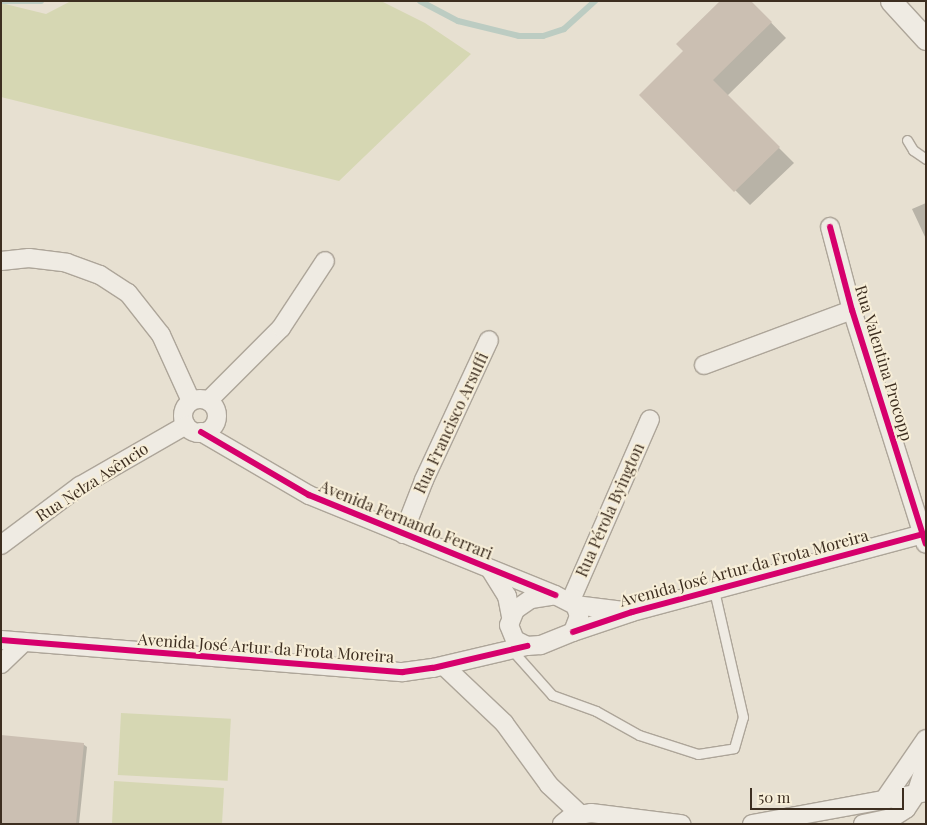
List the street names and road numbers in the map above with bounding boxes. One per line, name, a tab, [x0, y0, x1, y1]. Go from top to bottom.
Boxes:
street label: Rua Valentina Procopp	[851, 282, 917, 444]
street label: Rua Francisco Arsuffi	[410, 349, 492, 497]
street label: Rua Nelza Asêncio	[32, 438, 152, 526]
street label: Rua Pérola Byington	[572, 440, 648, 580]
street label: Avenida Fernando Ferrari	[317, 476, 495, 564]
street label: Avenida José Artur da Frota Moreira	[617, 525, 871, 611]
street label: Avenida José Artur da Frota Moreira	[137, 629, 395, 667]

